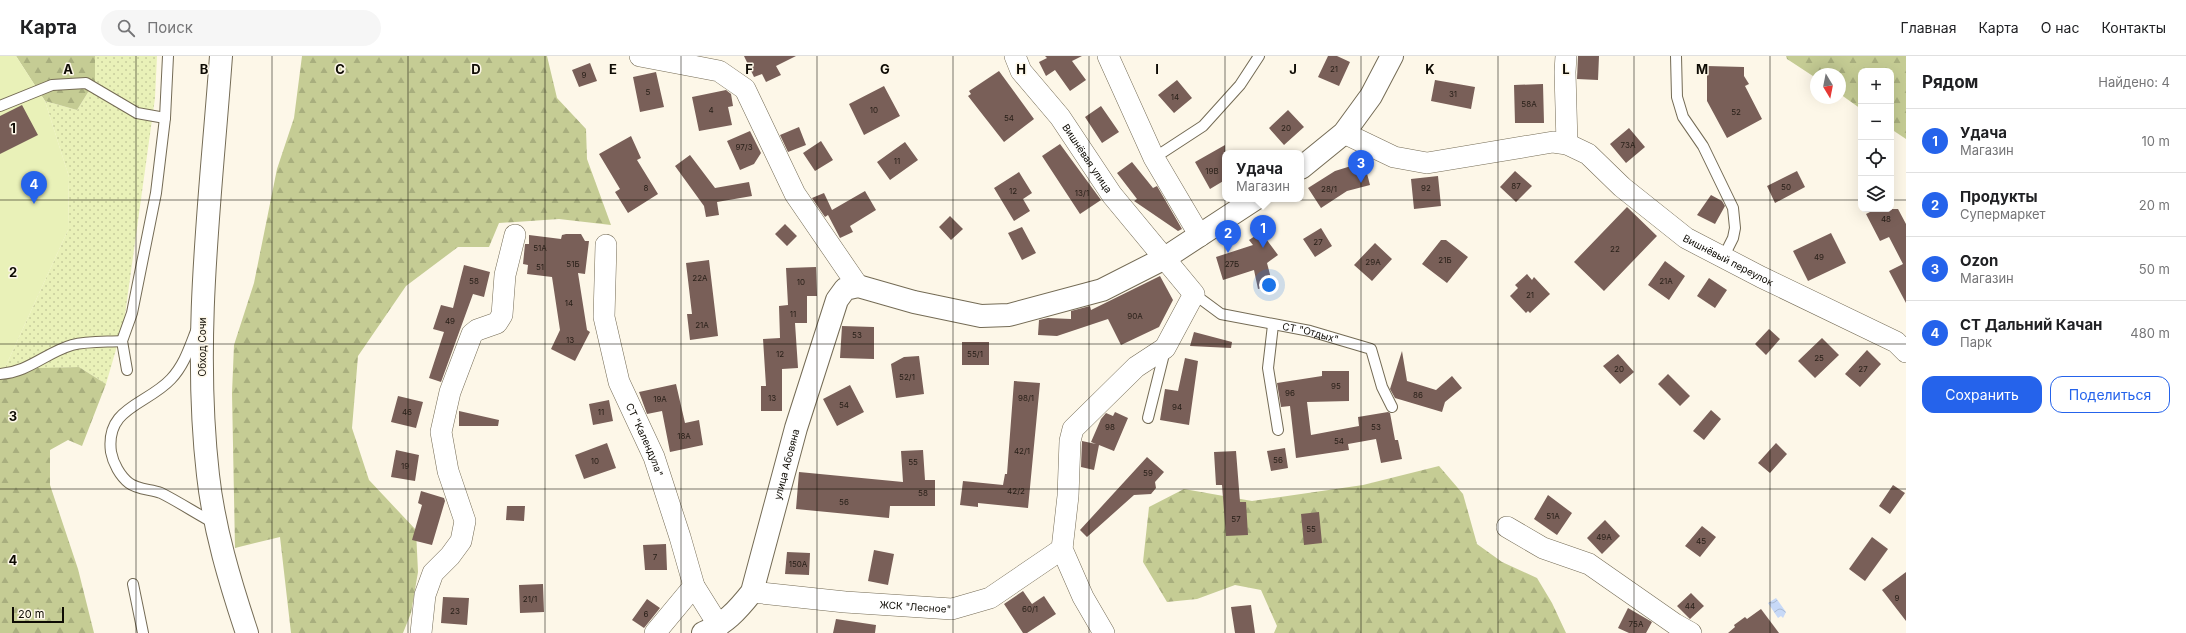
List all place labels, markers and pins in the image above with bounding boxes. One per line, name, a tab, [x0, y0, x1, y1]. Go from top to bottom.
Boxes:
pin: 3	[1348, 150, 1374, 183]
pin: 4	[21, 171, 47, 204]
pin: 1	[1250, 215, 1276, 248]
pin: 2	[1215, 220, 1241, 253]

